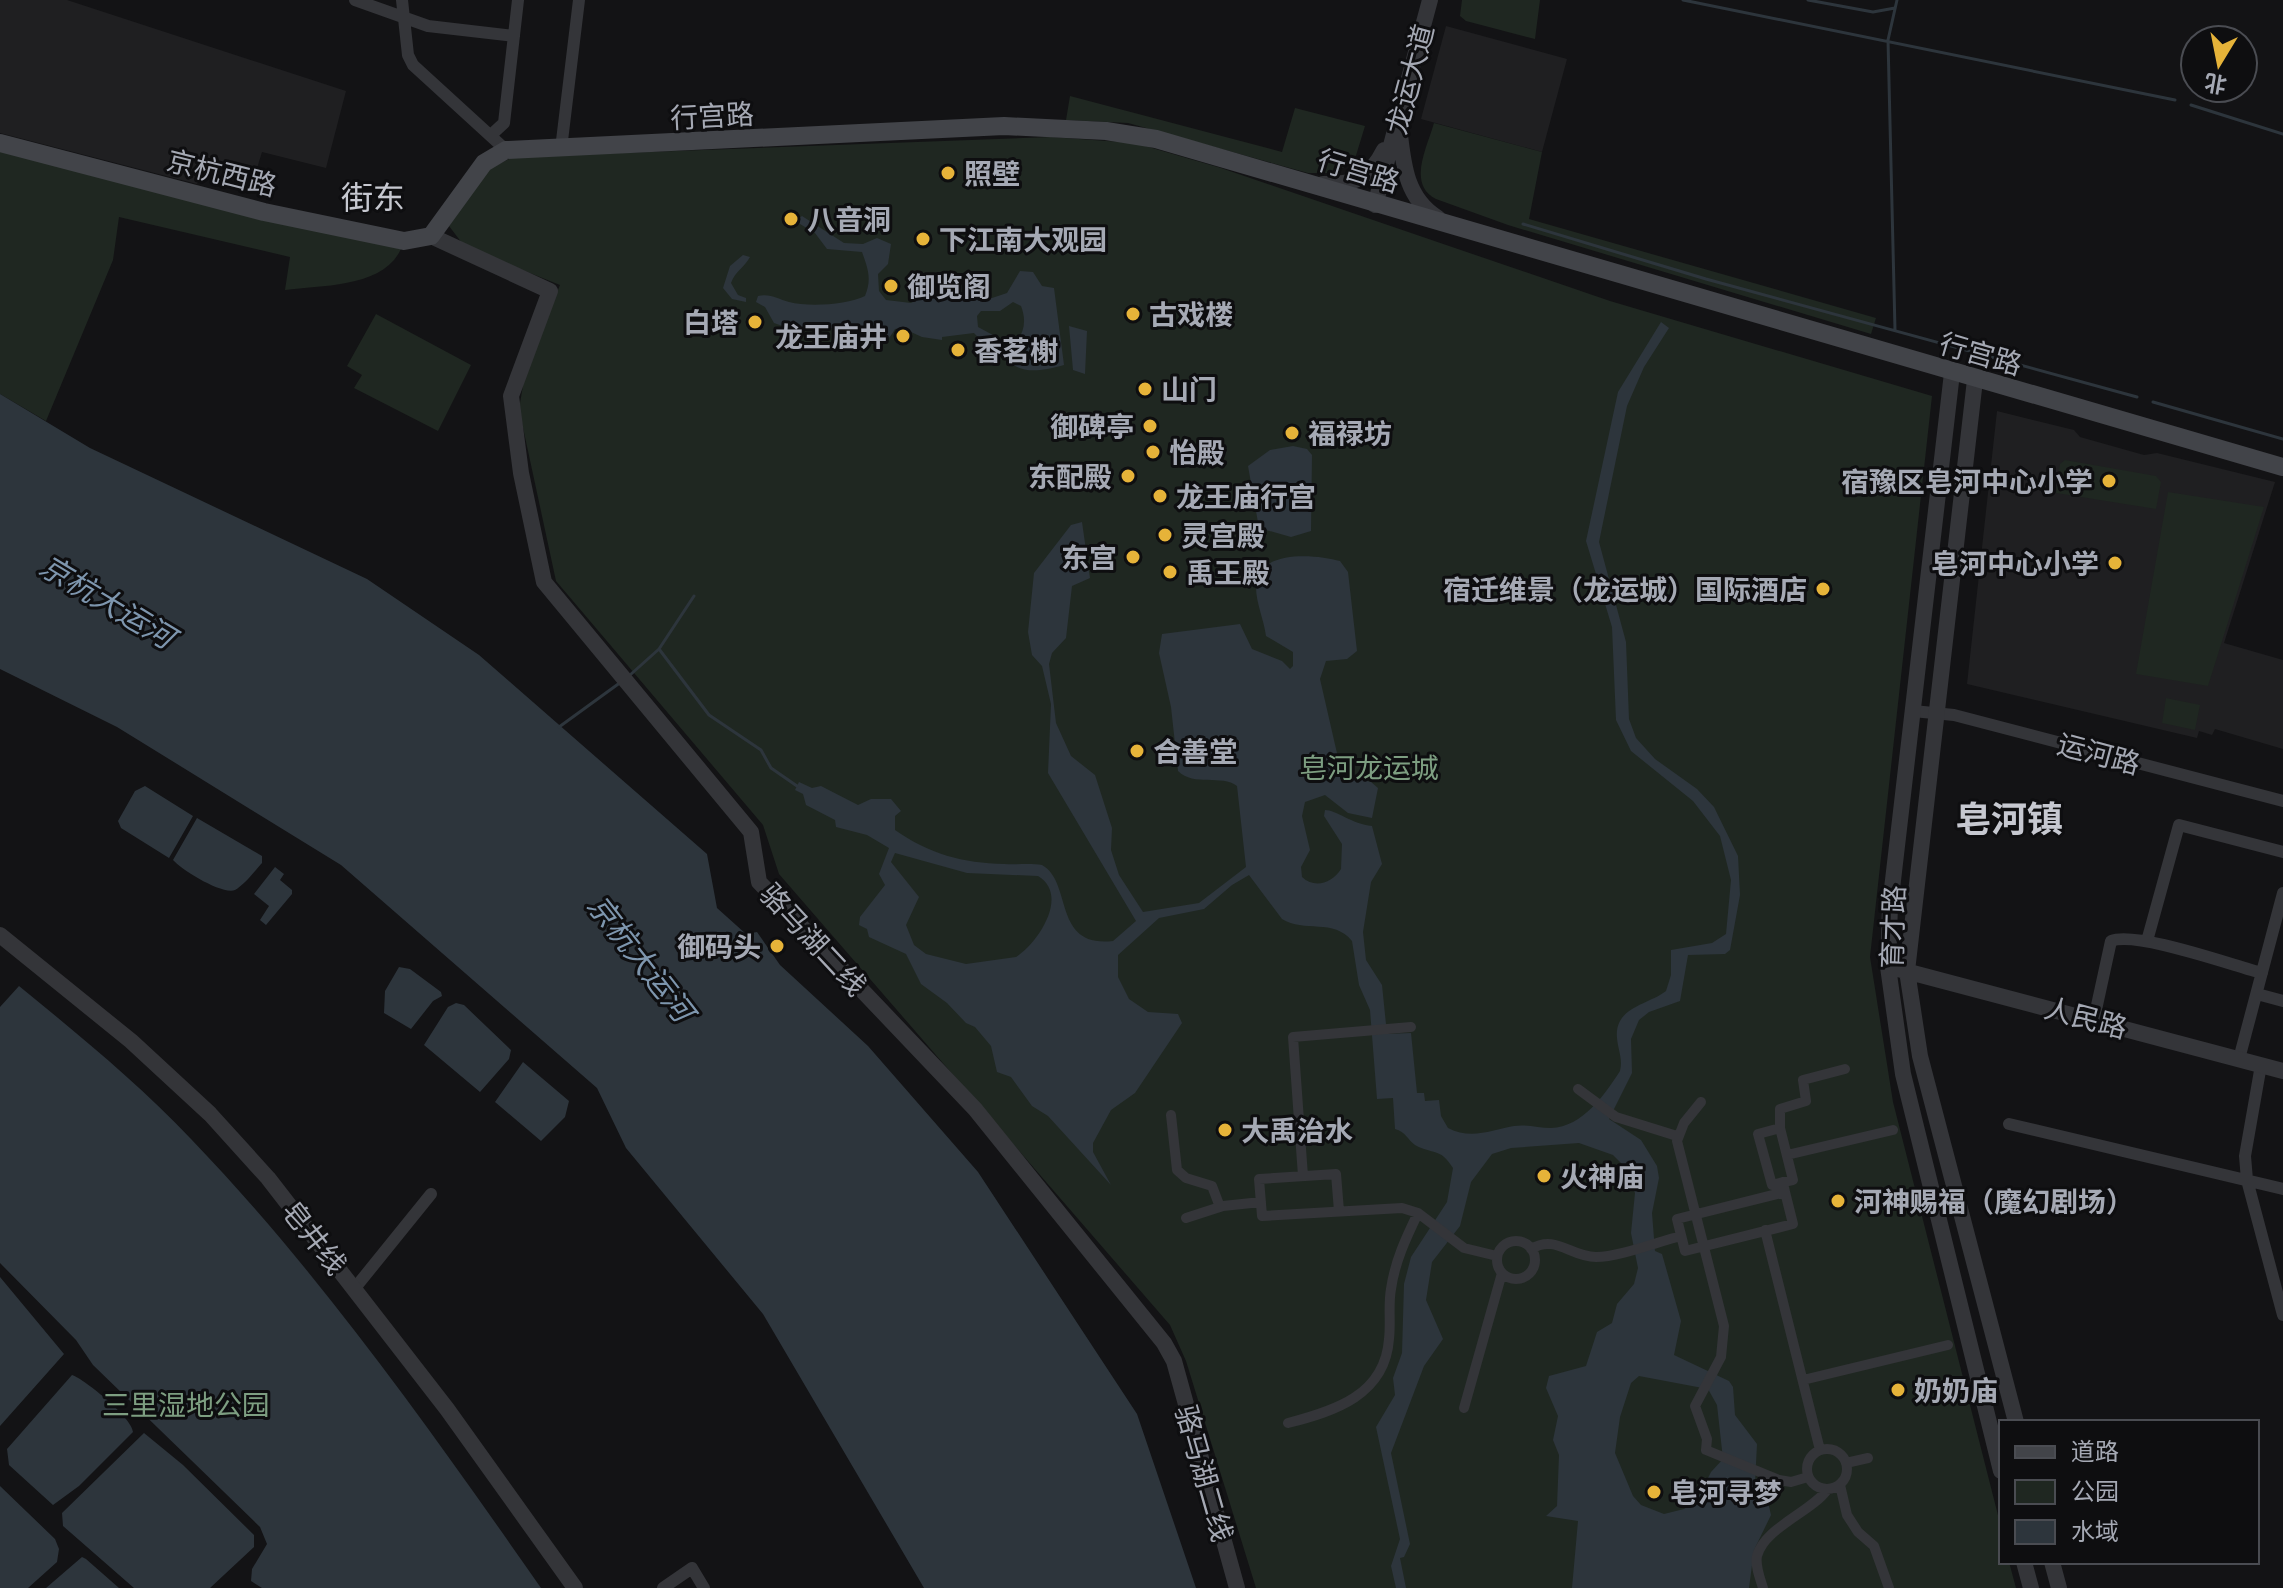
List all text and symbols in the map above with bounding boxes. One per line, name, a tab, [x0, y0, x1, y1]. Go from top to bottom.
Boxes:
street label: 龙运大道	[1378, 21, 1440, 137]
north arrow	[2179, 24, 2259, 104]
text: 北	[2202, 69, 2229, 99]
street label: 行宫路	[669, 96, 755, 134]
street label: 行宫路	[1314, 141, 1404, 199]
street label: 京杭西路	[164, 142, 280, 202]
place label: 照壁	[964, 156, 1020, 190]
marker: 照壁	[939, 164, 957, 182]
district label: 街东	[341, 176, 405, 216]
place label: 八音洞	[807, 202, 891, 236]
marker: 八音洞	[782, 210, 800, 228]
place label: 下江南大观园	[939, 222, 1107, 256]
marker: 下江南大观园	[914, 230, 932, 248]
place label: 御览阁	[907, 269, 991, 303]
marker: 御览阁	[882, 277, 900, 295]
place label: 古戏楼	[1149, 297, 1233, 331]
place label: 白塔	[683, 305, 739, 339]
marker: 古戏楼	[1124, 305, 1142, 323]
marker: 白塔	[746, 313, 764, 331]
place label: 龙王庙井	[775, 319, 887, 353]
street label: 行宫路	[1936, 325, 2026, 381]
marker: 龙王庙井	[894, 327, 912, 345]
place label: 香茗榭	[974, 333, 1058, 367]
marker: 香茗榭	[949, 341, 967, 359]
place label: 山门	[1161, 372, 1217, 406]
marker: 山门	[1136, 380, 1154, 398]
place label: 御碑亭	[1050, 409, 1134, 443]
place label: 福禄坊	[1308, 416, 1392, 450]
marker: 御碑亭	[1141, 417, 1159, 435]
marker: 福禄坊	[1283, 424, 1301, 442]
place label: 怡殿	[1169, 435, 1225, 469]
marker: 怡殿	[1144, 443, 1162, 461]
place label: 东配殿	[1028, 459, 1112, 493]
place label: 宿豫区皂河中心小学	[1841, 464, 2093, 498]
marker: 东配殿	[1119, 467, 1137, 485]
marker: 宿豫区皂河中心小学	[2100, 472, 2118, 490]
place label: 龙王庙行宫	[1176, 479, 1316, 513]
marker: 龙王庙行宫	[1151, 487, 1169, 505]
place label: 灵宫殿	[1181, 518, 1265, 552]
marker: 灵宫殿	[1156, 526, 1174, 544]
place label: 东宫	[1061, 540, 1117, 574]
water label: 京杭大运河	[34, 546, 186, 657]
place label: 皂河中心小学	[1931, 546, 2099, 580]
marker: 东宫	[1124, 548, 1142, 566]
marker: 皂河中心小学	[2106, 554, 2124, 572]
place label: 禹王殿	[1186, 555, 1270, 589]
marker: 禹王殿	[1161, 563, 1179, 581]
place label: 宿迁维景（龙运城）国际酒店	[1443, 572, 1807, 606]
marker: 宿迁维景（龙运城）国际酒店	[1814, 580, 1832, 598]
street label: 运河路	[2054, 726, 2144, 780]
place label: 合善堂	[1153, 734, 1237, 768]
marker: 合善堂	[1128, 742, 1146, 760]
park label: 皂河龙运城	[1299, 750, 1439, 784]
district label: 皂河镇	[1955, 795, 2063, 839]
street label: 骆马湖二线	[754, 876, 874, 1002]
street label: 育才路	[1874, 884, 1910, 970]
water label: 京杭大运河	[581, 887, 706, 1031]
place label: 御码头	[677, 929, 761, 963]
marker: 御码头	[768, 937, 786, 955]
street label: 人民路	[2041, 990, 2131, 1044]
place label: 大禹治水	[1241, 1113, 1353, 1147]
marker: 大禹治水	[1216, 1121, 1234, 1139]
place label: 火神庙	[1560, 1159, 1644, 1193]
marker: 火神庙	[1535, 1167, 1553, 1185]
place label: 河神赐福（魔幻剧场）	[1854, 1184, 2134, 1218]
marker: 河神赐福（魔幻剧场）	[1829, 1192, 1847, 1210]
street label: 皂井线	[276, 1193, 354, 1281]
place label: 奶奶庙	[1914, 1373, 1998, 1407]
marker: 奶奶庙	[1889, 1381, 1907, 1399]
park label: 三里湿地公园	[102, 1387, 270, 1421]
street label: 骆马湖二线	[1169, 1401, 1241, 1545]
legend	[1999, 1420, 2259, 1564]
text: 道路	[2071, 1436, 2119, 1465]
place label: 皂河寻梦	[1670, 1475, 1782, 1509]
text: 公园	[2071, 1476, 2119, 1505]
marker: 皂河寻梦	[1645, 1483, 1663, 1501]
text: 水域	[2071, 1516, 2119, 1545]

